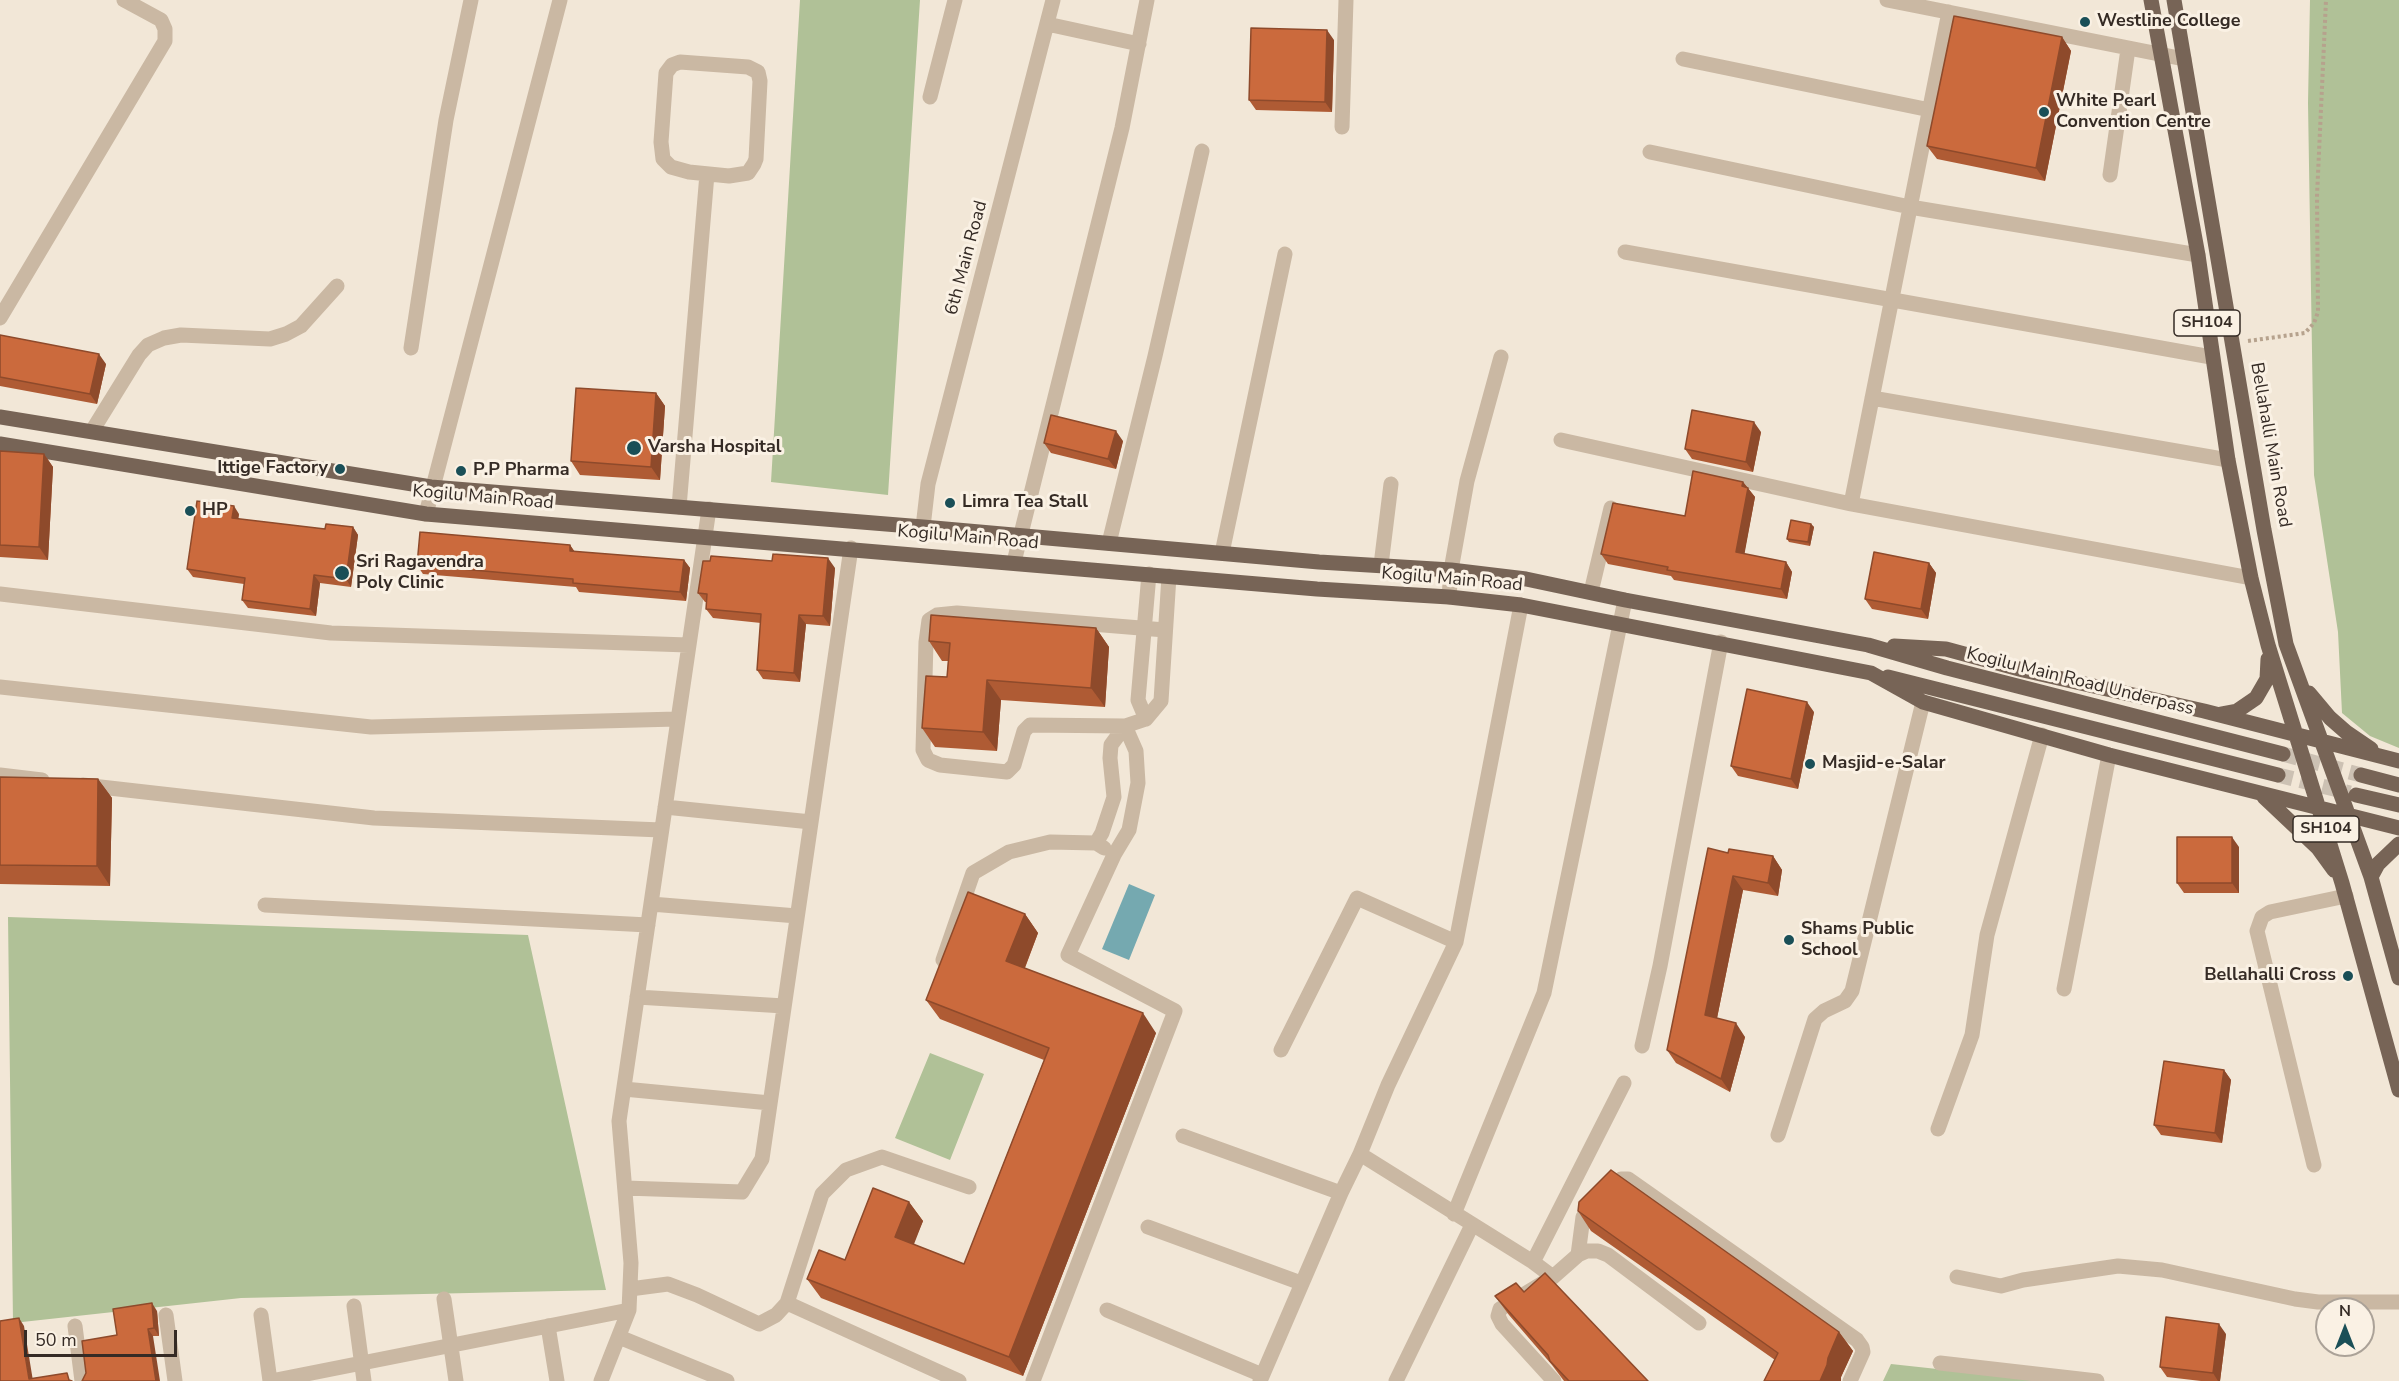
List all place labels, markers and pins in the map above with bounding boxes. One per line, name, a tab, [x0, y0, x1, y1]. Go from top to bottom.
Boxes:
place label: Westline College	[2097, 11, 2240, 33]
marker: Westline College	[2078, 15, 2092, 29]
place label: White Pearl Convention Centre	[2056, 91, 2211, 134]
marker: White Pearl Convention Centre	[2037, 105, 2051, 119]
place label: Varsha Hospital	[648, 437, 782, 459]
marker: Varsha Hospital	[625, 439, 643, 457]
place label: Ittige Factory	[217, 458, 328, 480]
place label: P.P Pharma	[473, 460, 570, 482]
marker: Ittige Factory	[333, 462, 347, 476]
marker: P.P Pharma	[454, 464, 468, 478]
place label: Limra Tea Stall	[962, 492, 1088, 514]
marker: Limra Tea Stall	[943, 496, 957, 510]
place label: HP	[202, 500, 228, 522]
marker: HP	[183, 504, 197, 518]
place label: Sri Ragavendra Poly Clinic	[356, 552, 484, 594]
marker: Sri Ragavendra Poly Clinic	[333, 564, 351, 582]
place label: Masjid-e-Salar	[1822, 753, 1946, 775]
marker: Masjid-e-Salar	[1803, 757, 1817, 771]
place label: Shams Public School	[1801, 919, 1914, 962]
marker: Shams Public School	[1782, 933, 1796, 947]
place label: Bellahalli Cross	[2204, 965, 2336, 987]
marker: Bellahalli Cross	[2341, 969, 2355, 983]

